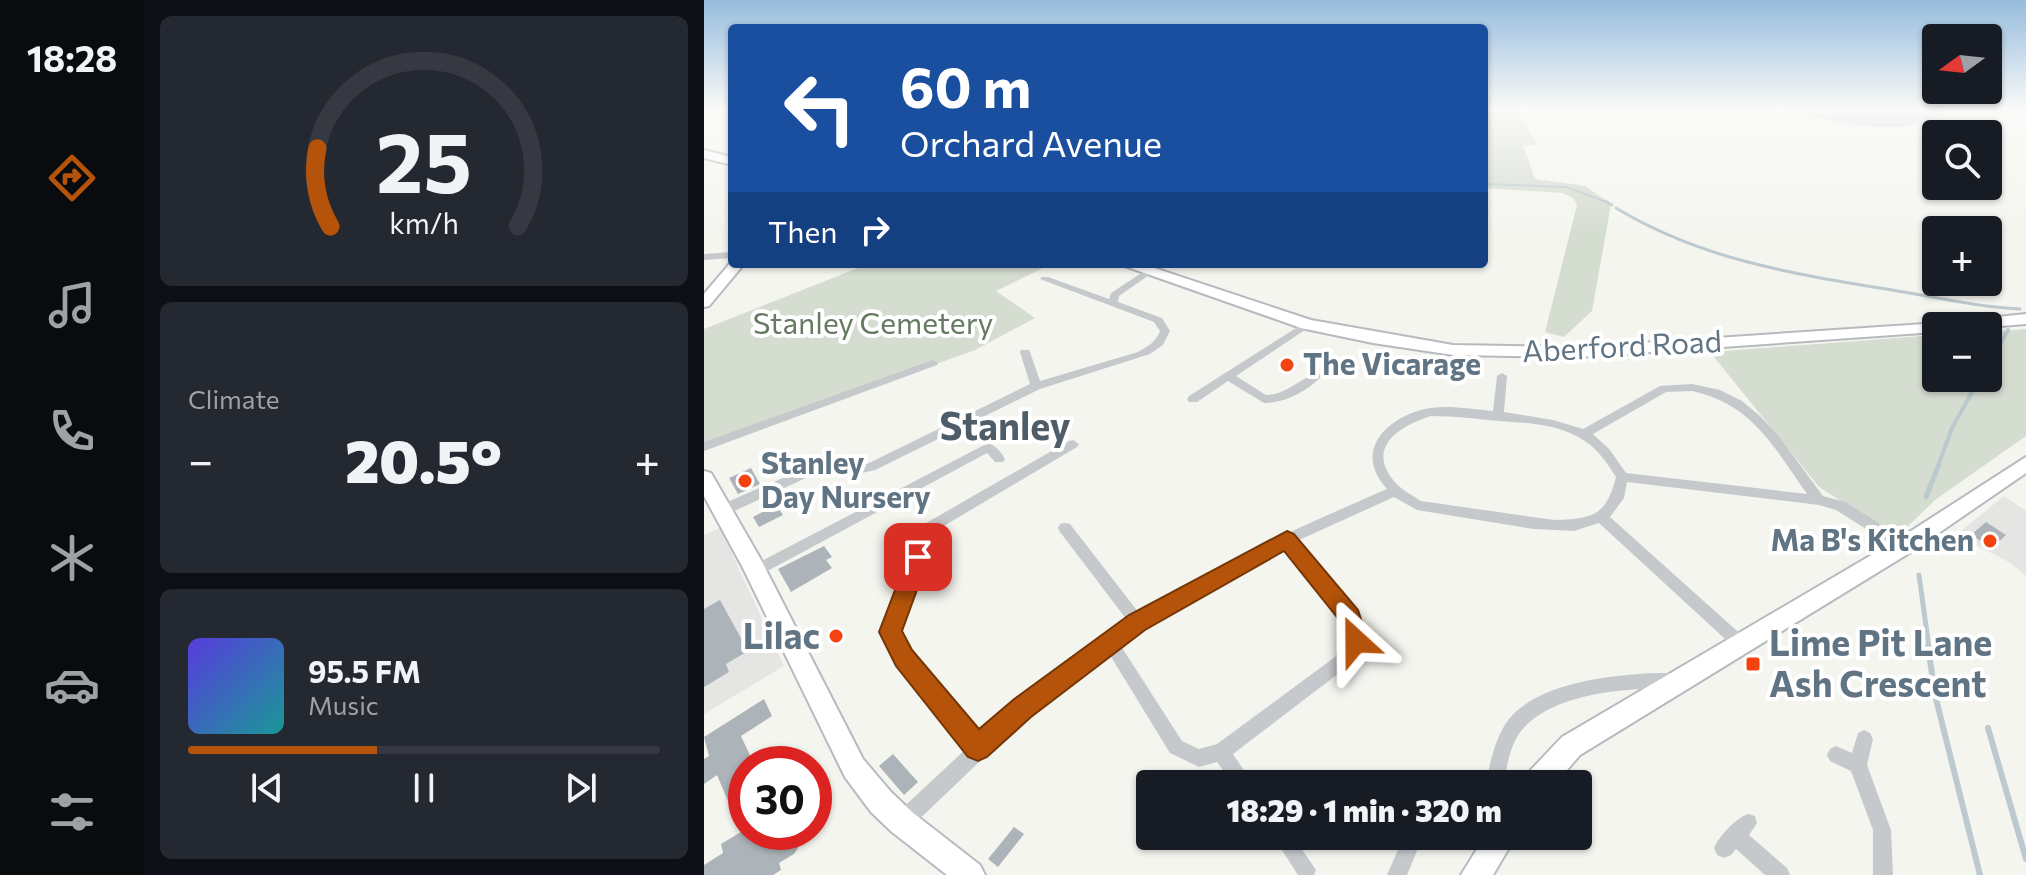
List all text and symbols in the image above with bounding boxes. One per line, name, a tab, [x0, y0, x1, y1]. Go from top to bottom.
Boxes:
north arrow	[1922, 24, 2002, 104]
map controls	[1922, 24, 2002, 392]
text: 18:28	[27, 35, 117, 79]
text: 60 m	[900, 51, 1031, 120]
icon: left	[768, 56, 872, 160]
text: 25	[376, 108, 472, 210]
text: Orchard Avenue	[900, 120, 1162, 164]
button: search	[1922, 120, 2002, 200]
icon: directions	[44, 150, 100, 206]
text: km/h	[389, 205, 459, 240]
icon: right	[853, 208, 897, 252]
text: Then	[768, 212, 837, 249]
button: +	[1922, 216, 2002, 296]
icon: music	[44, 277, 100, 333]
park label: Stanley Cemetery	[753, 303, 993, 340]
button: −	[1922, 312, 2002, 392]
street label: Aberford Road	[1521, 321, 1723, 368]
place label: The Vicarage	[1303, 344, 1481, 381]
marker: The Vicarage	[1278, 356, 1296, 374]
text: Climate	[188, 383, 280, 414]
district label: Stanley	[939, 401, 1071, 448]
icon: phone	[44, 403, 100, 459]
text: 20.5°	[345, 422, 502, 495]
text: −	[188, 432, 213, 486]
text: +	[634, 432, 660, 486]
place label: Stanley Day Nursery	[761, 443, 931, 514]
marker: Stanley Day Nursery	[736, 472, 754, 490]
place label: Ma B's Kitchen	[1771, 520, 1974, 557]
pin	[884, 523, 952, 591]
icon: climate	[44, 530, 100, 586]
marker: Ma B's Kitchen	[1981, 532, 1999, 550]
icon: arrive	[896, 535, 940, 579]
position arrow	[1314, 599, 1398, 683]
place label: Lilac	[743, 612, 820, 656]
place label: Lime Pit Lane Ash Crescent	[1769, 619, 1992, 704]
marker: Lilac	[827, 627, 845, 645]
text: 95.5 FM	[308, 652, 421, 689]
marker: Lime Pit Lane Ash Crescent	[1744, 655, 1762, 673]
icon: car	[44, 657, 100, 713]
text: Music	[308, 689, 379, 720]
speed limit sign: 30	[728, 746, 832, 850]
icon: previous	[245, 766, 289, 810]
icon: pause	[402, 766, 446, 810]
icon: next	[559, 766, 603, 810]
icon: filters	[44, 784, 100, 840]
text: 18:29 · 1 min · 320 m	[1226, 791, 1502, 828]

